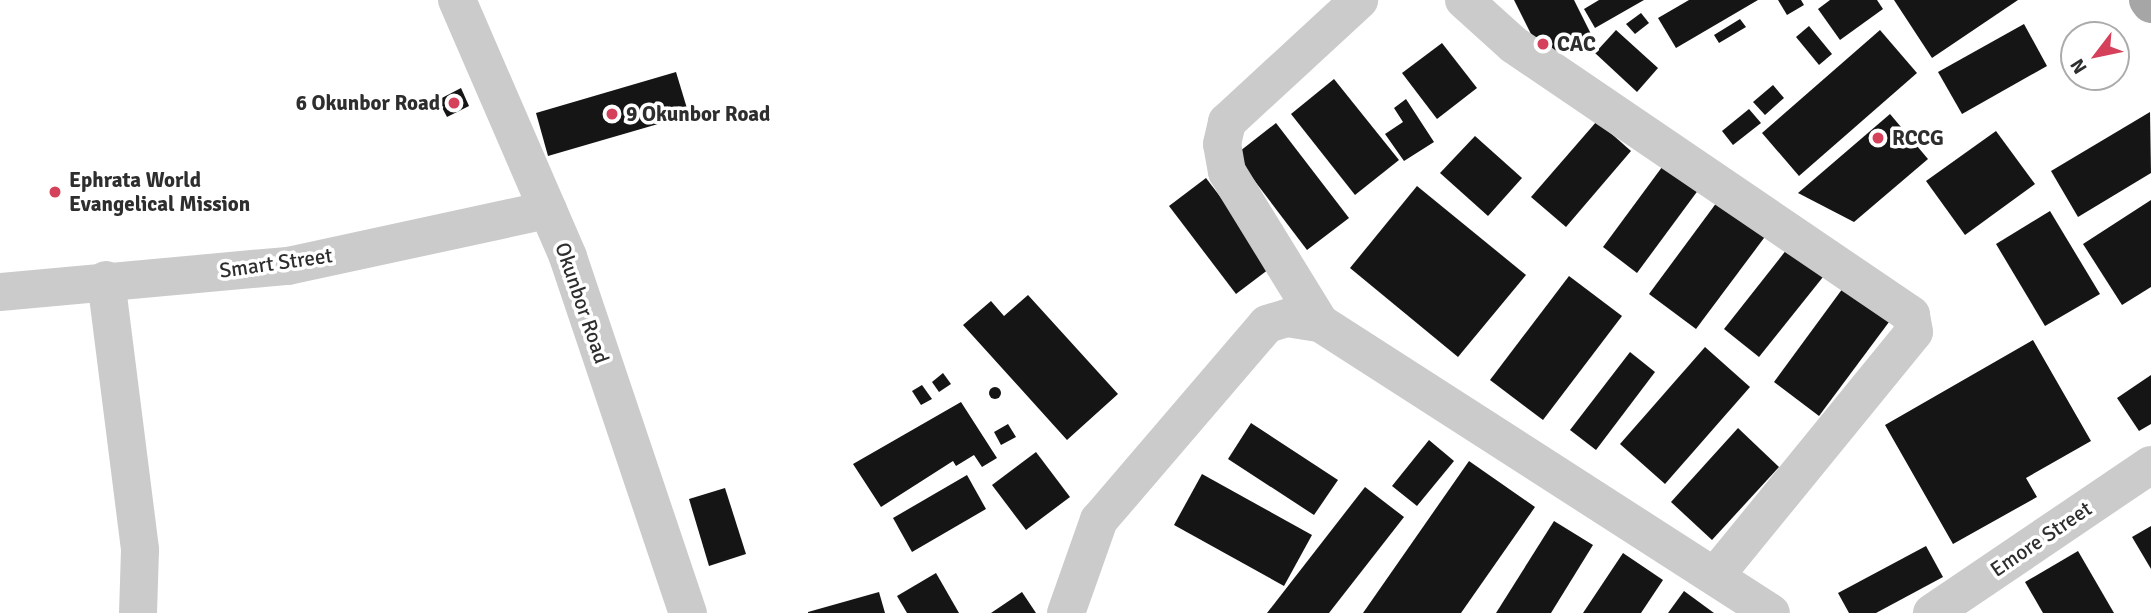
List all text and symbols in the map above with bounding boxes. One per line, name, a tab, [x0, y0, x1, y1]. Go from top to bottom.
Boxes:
north arrow	[2060, 21, 2130, 91]
place label: CAC	[1557, 31, 1596, 57]
marker: CAC	[1535, 36, 1551, 52]
text: N	[2065, 54, 2093, 78]
place label: 6 Okunbor Road	[296, 90, 440, 116]
marker: 6 Okunbor Road	[446, 95, 462, 111]
place label: 9 Okunbor Road	[626, 101, 770, 127]
marker: 9 Okunbor Road	[604, 106, 620, 122]
place label: RCCG	[1892, 125, 1944, 151]
marker: RCCG	[1870, 130, 1886, 146]
place label: Ephrata World Evangelical Mission	[69, 167, 250, 217]
marker: Ephrata World Evangelical Mission	[47, 184, 63, 200]
street label: Okunbor Road	[550, 239, 614, 367]
street label: Smart Street	[218, 243, 334, 283]
street label: Emore Street	[1986, 496, 2096, 582]

